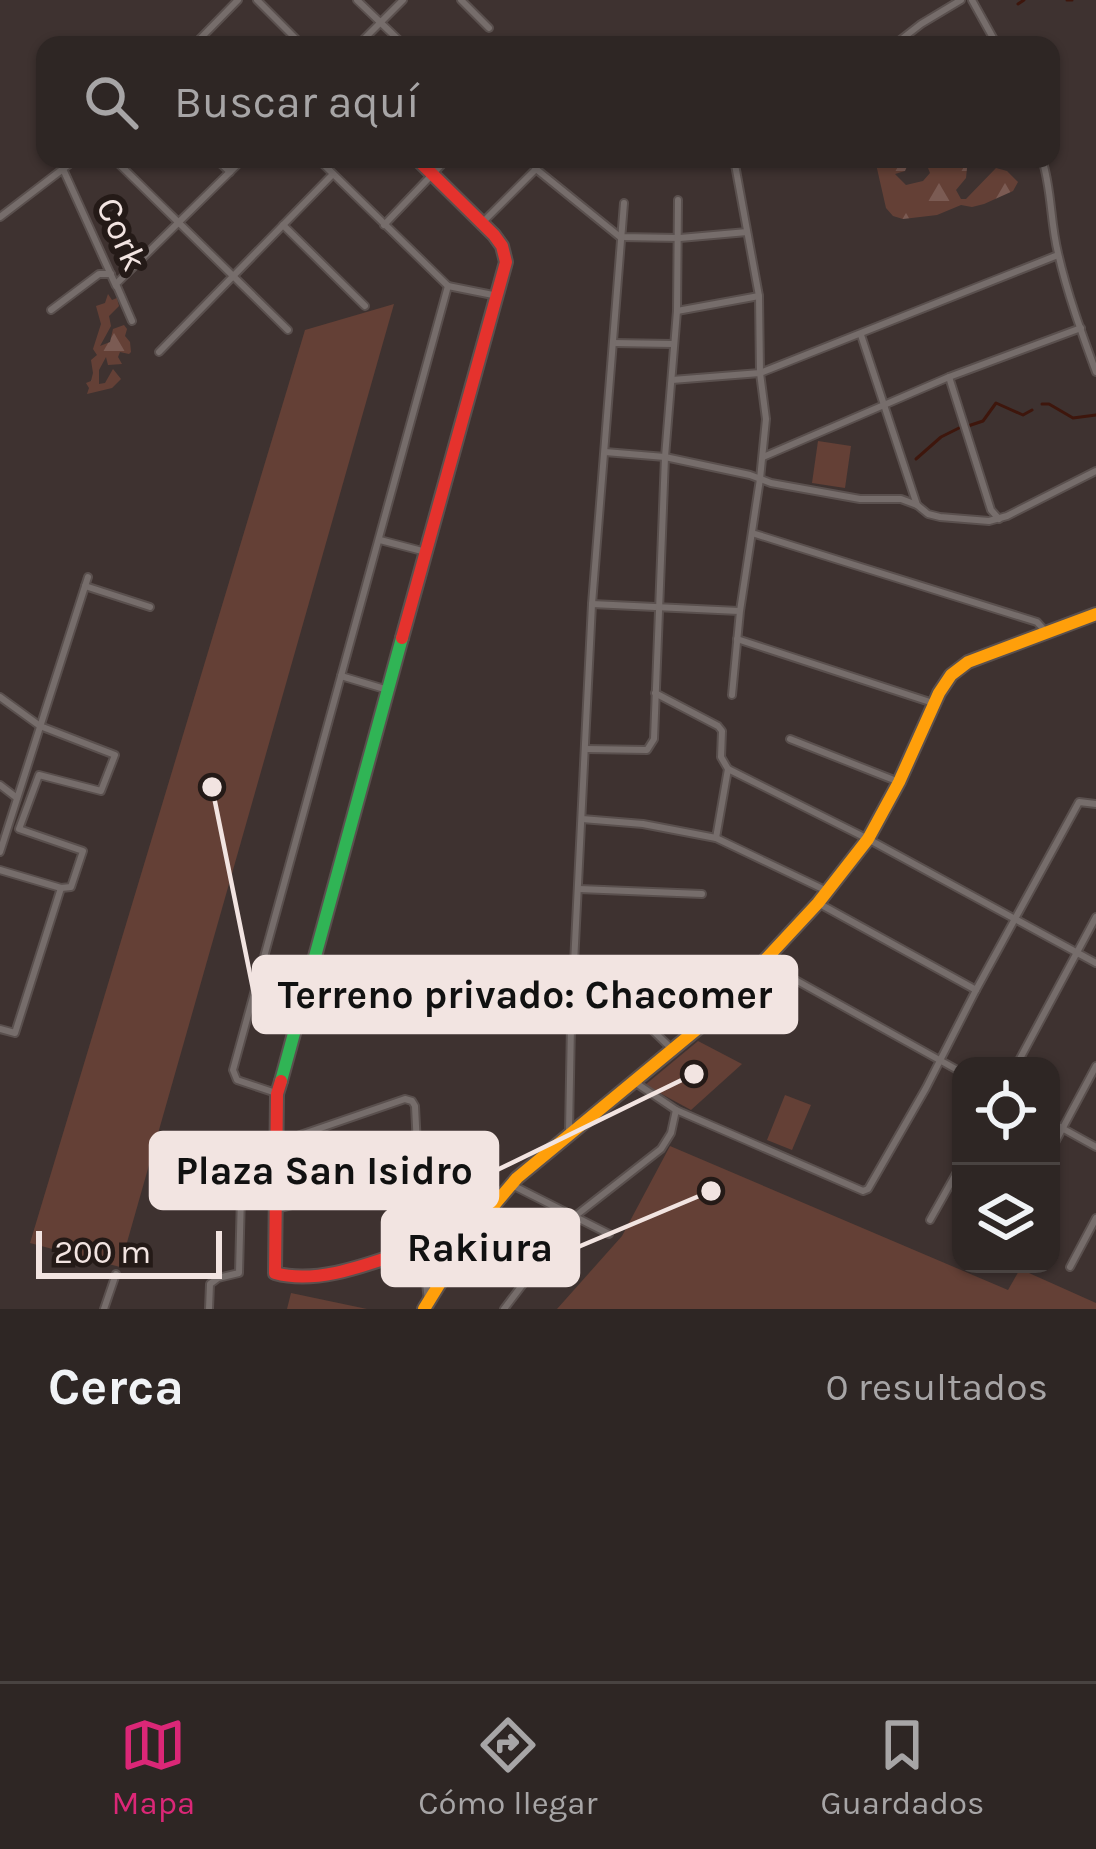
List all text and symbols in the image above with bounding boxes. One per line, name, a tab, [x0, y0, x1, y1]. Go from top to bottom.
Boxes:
search box	[36, 36, 1060, 168]
icon: search	[78, 69, 144, 135]
text: Buscar aquí	[174, 76, 420, 128]
street label: Cork	[88, 191, 156, 277]
callout: Terreno privado: Chacomer	[254, 957, 796, 1032]
text: Terreno privado: Chacomer	[278, 972, 773, 1018]
map controls	[952, 1057, 1060, 1273]
button: locate	[952, 1057, 1060, 1165]
callout: Plaza San Isidro	[151, 1133, 497, 1208]
text: Plaza San Isidro	[175, 1148, 473, 1194]
button: layers	[952, 1165, 1060, 1273]
callout: Rakiura	[383, 1210, 578, 1285]
scale bar	[36, 1225, 222, 1278]
text: Rakiura	[407, 1225, 553, 1271]
text: 200 m	[54, 1233, 151, 1271]
text: Cerca	[48, 1357, 184, 1417]
text: 0 resultados	[825, 1364, 1048, 1410]
tab: Mapa	[112, 1712, 195, 1822]
tab: Cómo llegar	[418, 1712, 597, 1822]
tab: Guardados	[820, 1712, 984, 1822]

